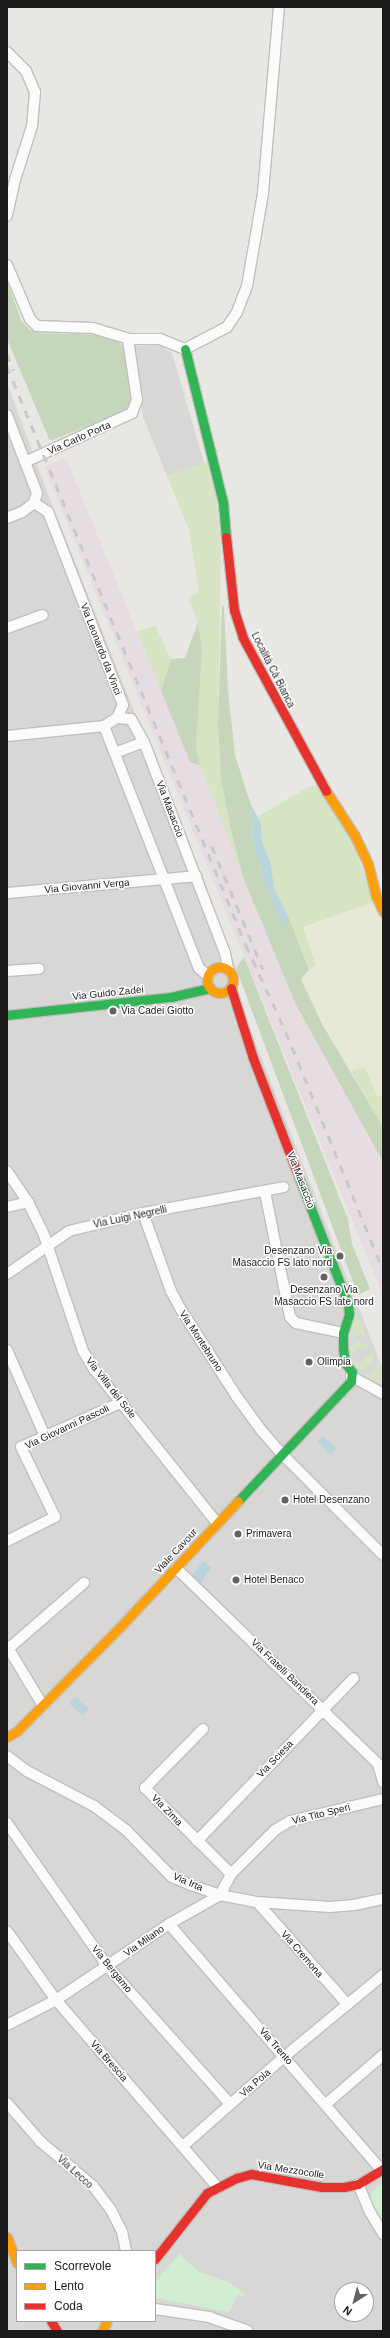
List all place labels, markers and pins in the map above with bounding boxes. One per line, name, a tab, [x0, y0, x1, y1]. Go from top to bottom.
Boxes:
place label: Via Cadei Giotto	[121, 1005, 194, 1017]
marker: Via Cadei Giotto	[108, 1006, 118, 1016]
place label: Desenzano Via Masaccio FS lato nord	[233, 1244, 332, 1268]
marker: Desenzano Via Masaccio FS lato nord	[335, 1251, 345, 1261]
marker: Desenzano Via Masaccio FS late nord	[319, 1272, 329, 1282]
place label: Desenzano Via Masaccio FS late nord	[274, 1283, 374, 1306]
place label: Olimpia	[317, 1356, 351, 1368]
marker: Olimpia	[304, 1357, 314, 1367]
place label: Hotel Desenzano	[293, 1494, 370, 1506]
marker: Hotel Desenzano	[280, 1495, 290, 1505]
place label: Primavera	[246, 1528, 292, 1540]
marker: Primavera	[233, 1529, 243, 1539]
place label: Hotel Benaco	[244, 1574, 304, 1586]
marker: Hotel Benaco	[231, 1575, 241, 1585]

